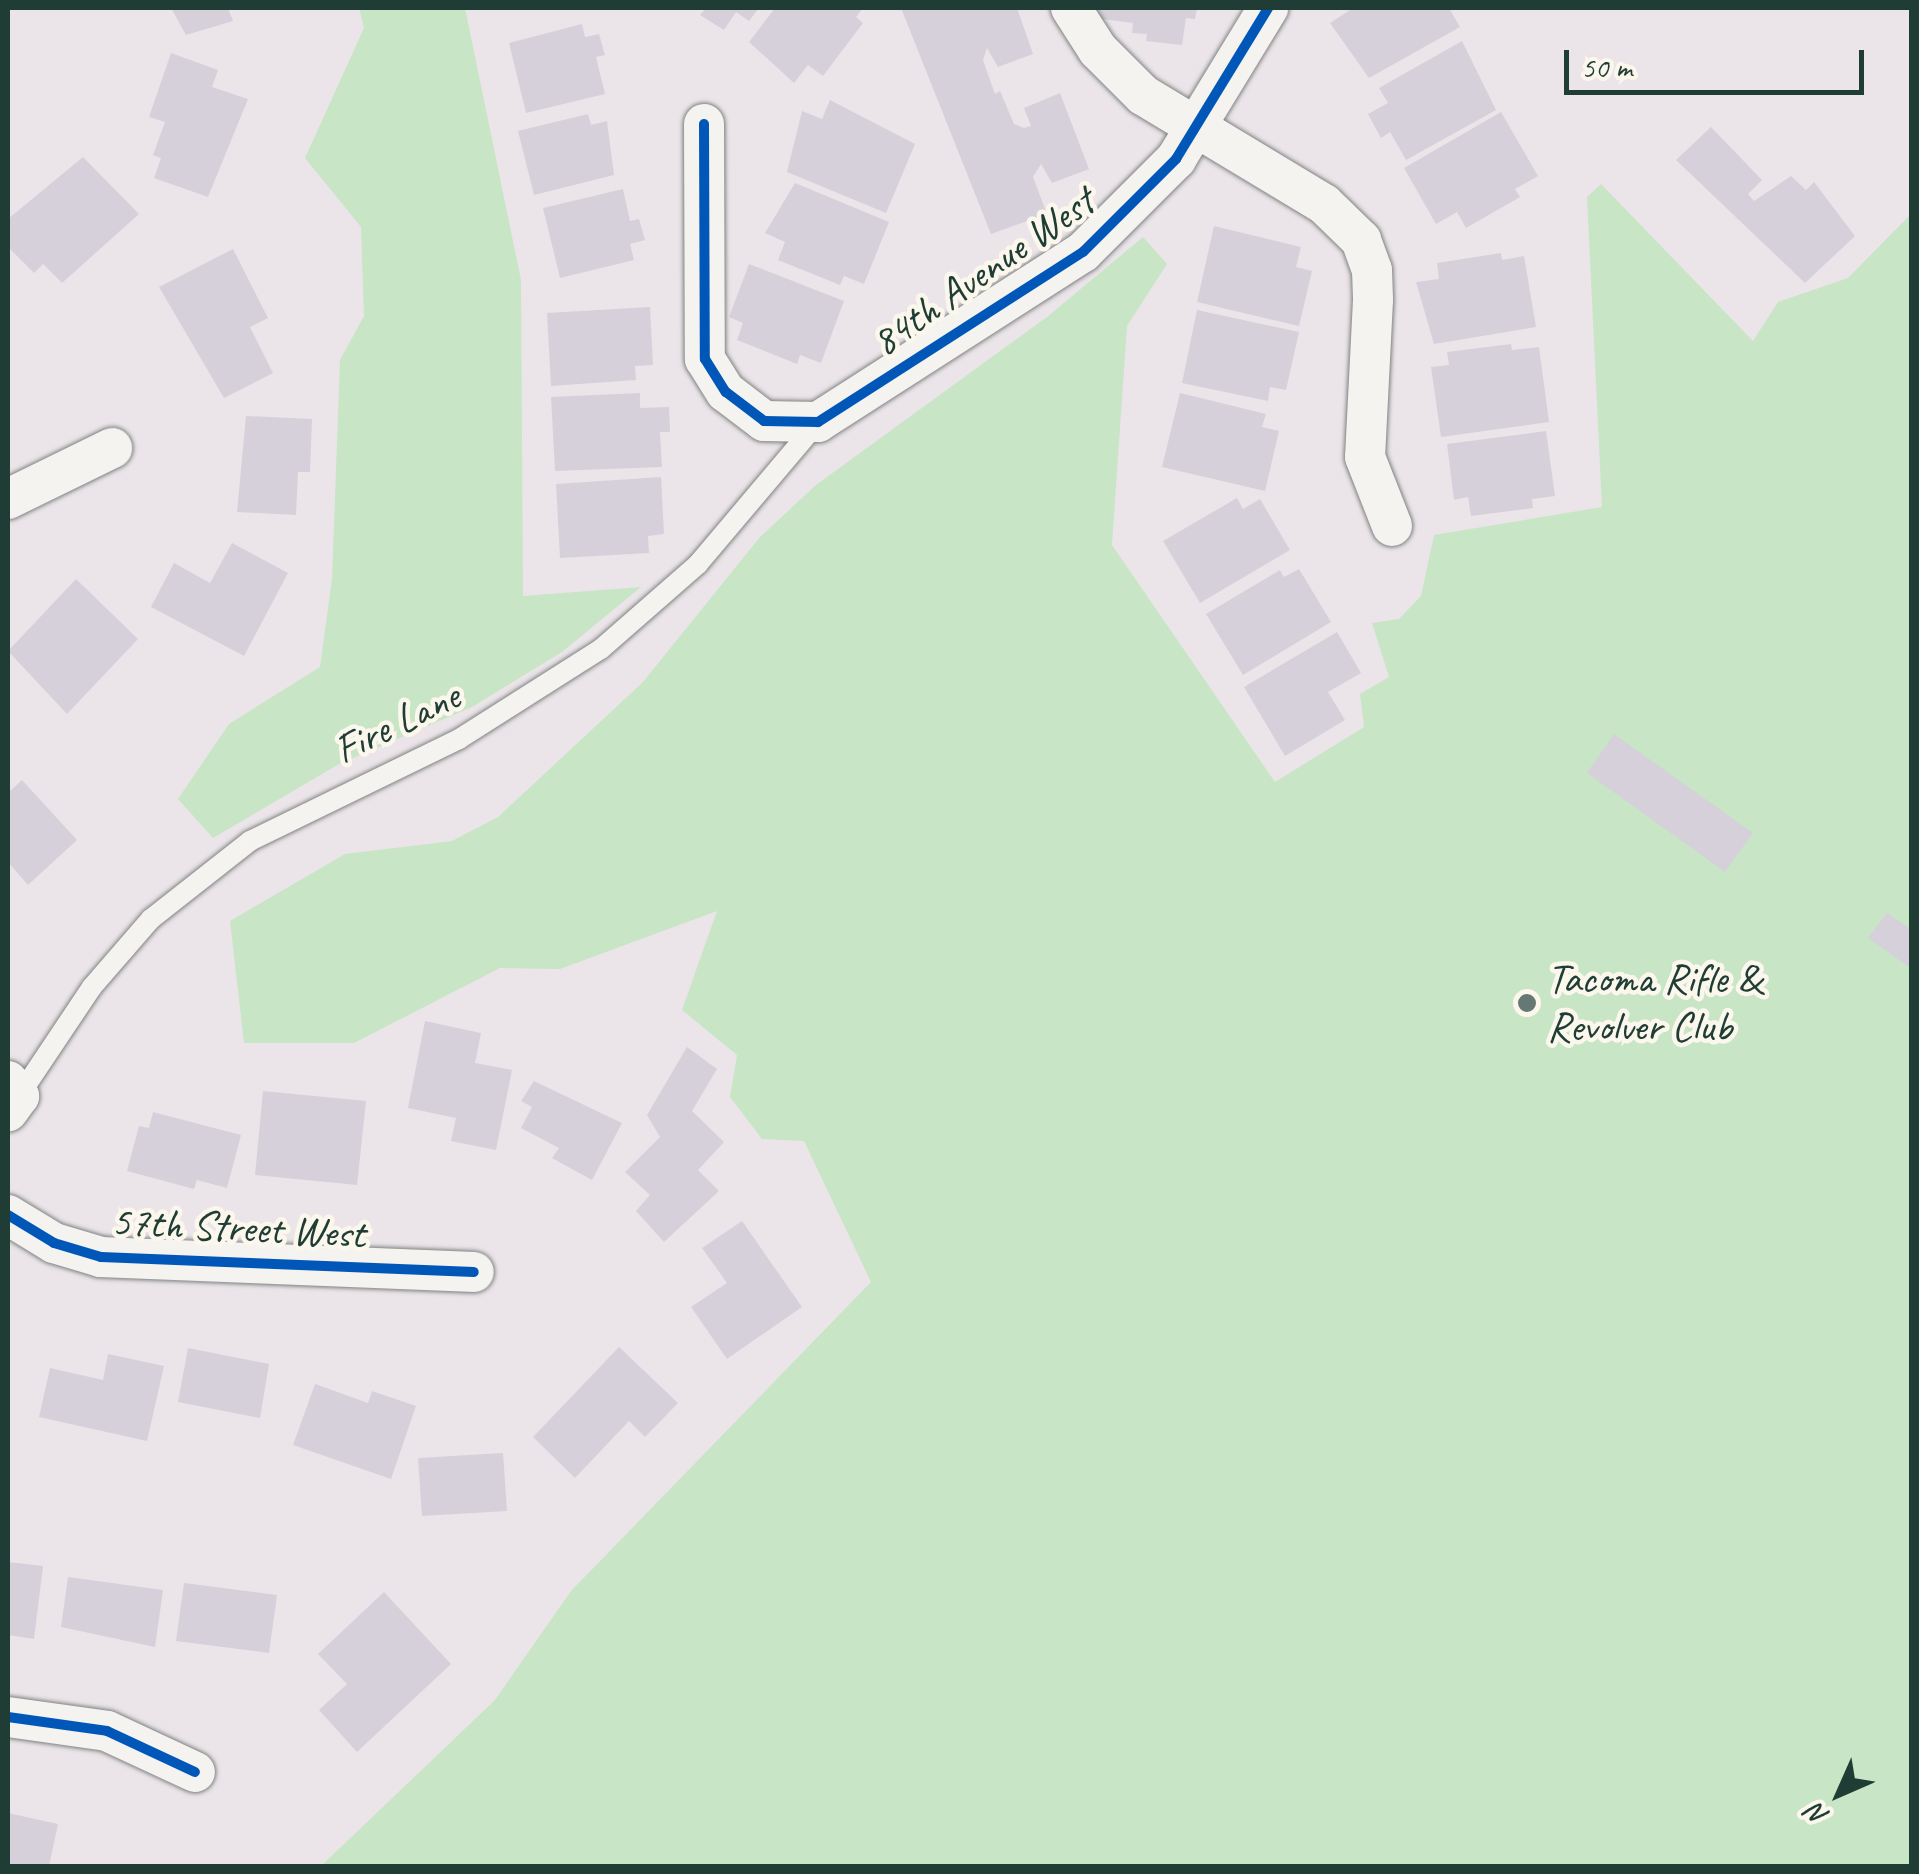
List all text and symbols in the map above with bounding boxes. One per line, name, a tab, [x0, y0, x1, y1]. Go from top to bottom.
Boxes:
scale bar	[1569, 30, 1869, 92]
text: 50 m	[1581, 48, 1632, 86]
street label: 84th Avenue West	[862, 177, 1104, 367]
street label: Fire Lane	[325, 671, 469, 775]
place label: Tacoma Rifle & Revolver Club	[1547, 954, 1761, 1052]
marker: Tacoma Rifle & Revolver Club	[1516, 992, 1538, 1014]
street label: 57th Street West	[109, 1196, 367, 1260]
north arrow	[1789, 1744, 1889, 1844]
text: N	[1799, 1797, 1836, 1834]

